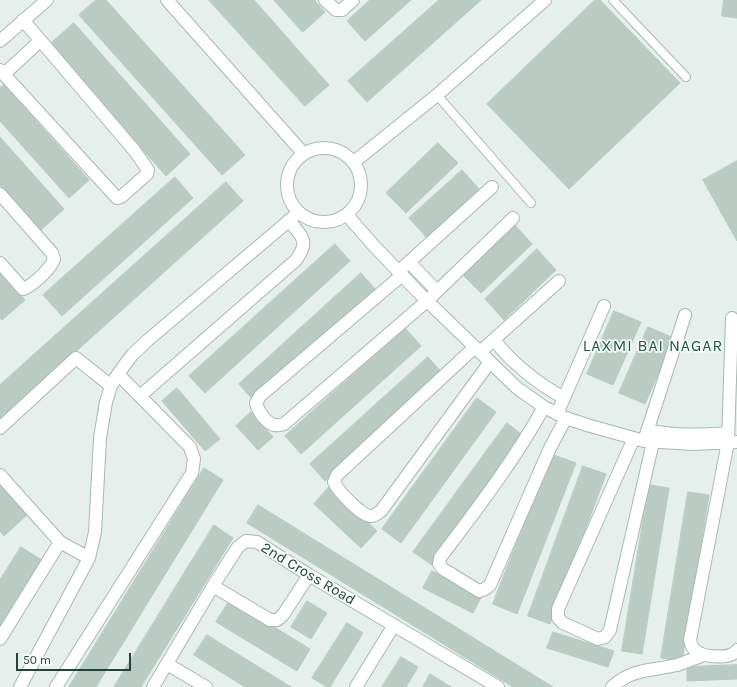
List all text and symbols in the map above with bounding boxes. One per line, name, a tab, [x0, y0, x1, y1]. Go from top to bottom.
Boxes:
district label: LAXMI BAI NAGAR	[583, 336, 723, 356]
street label: 2nd Cross Road	[258, 539, 358, 609]
scale bar	[18, 645, 133, 671]
text: 50 m	[23, 653, 51, 667]

